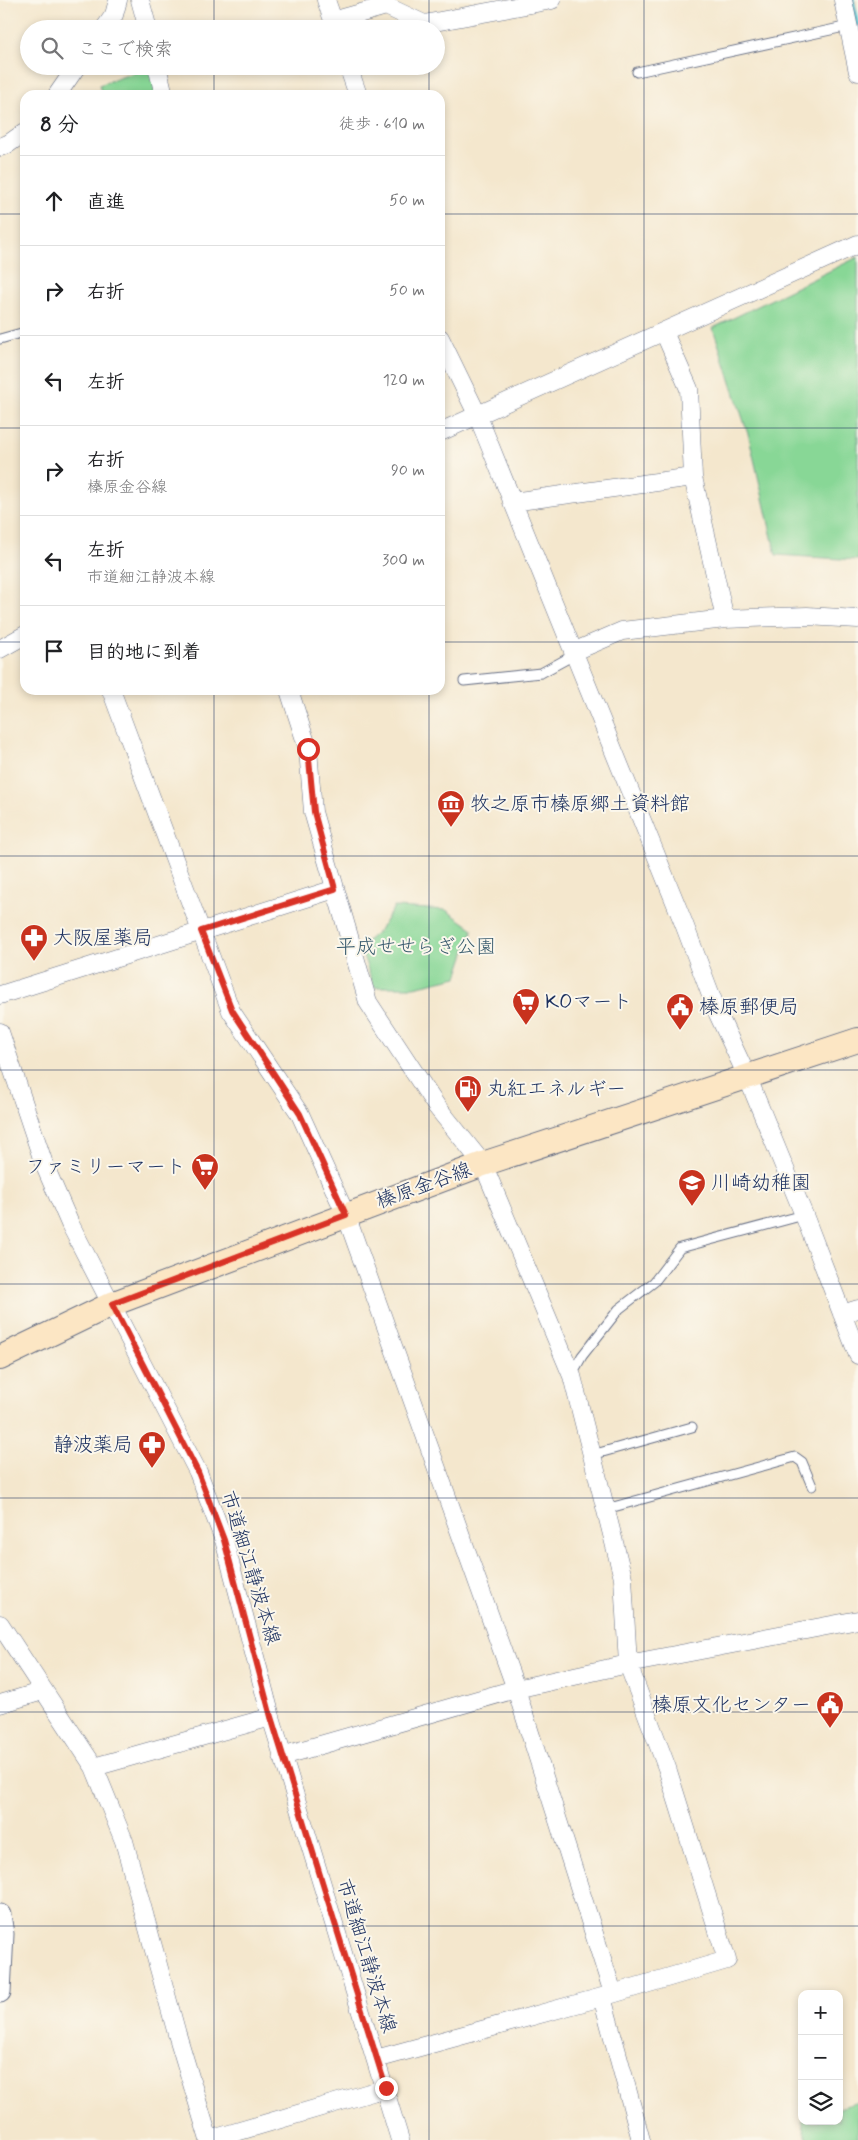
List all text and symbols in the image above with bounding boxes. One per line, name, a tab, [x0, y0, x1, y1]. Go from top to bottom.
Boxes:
search box	[20, 20, 445, 75]
icon: search	[38, 34, 66, 62]
text: ここで検索	[78, 37, 173, 62]
text: 8 分	[40, 111, 79, 139]
text: 徒歩 · 610 m	[339, 114, 425, 135]
icon: ahead	[40, 187, 68, 215]
text: 直進	[87, 190, 125, 215]
text: 50 m	[389, 190, 425, 211]
icon: right	[40, 277, 68, 305]
text: 右折	[87, 280, 125, 305]
text: 50 m	[389, 280, 425, 301]
icon: left	[40, 367, 68, 395]
text: 左折	[87, 370, 125, 395]
text: 120 m	[383, 370, 425, 391]
text: 右折	[87, 448, 125, 473]
icon: right	[40, 457, 68, 485]
text: 90 m	[391, 460, 425, 481]
text: 榛原金谷線	[87, 477, 167, 498]
text: 左折	[87, 538, 125, 563]
icon: left	[40, 547, 68, 575]
text: 300 m	[382, 550, 425, 571]
text: 市道細江静波本線	[87, 567, 215, 588]
icon: arrive	[40, 637, 68, 665]
text: 目的地に到着	[87, 640, 201, 665]
route start	[297, 738, 320, 761]
museum icon: 牧之原市榛原郷土資料館	[436, 789, 466, 828]
place label: 牧之原市榛原郷土資料館	[470, 791, 690, 818]
pharmacy icon: 大阪屋薬局	[19, 923, 49, 962]
place label: 大阪屋薬局	[53, 925, 153, 952]
park label: 平成せせらぎ公園	[336, 934, 496, 961]
supermarket icon: KOマート	[511, 987, 541, 1026]
place label: KOマート	[545, 989, 633, 1016]
public building icon: 榛原郵便局	[665, 992, 695, 1031]
place label: 榛原郵便局	[699, 994, 799, 1021]
fuel station icon: 丸紅エネルギー	[453, 1074, 483, 1113]
place label: 丸紅エネルギー	[487, 1076, 626, 1103]
supermarket icon: ファミリーマート	[190, 1152, 220, 1191]
place label: ファミリーマート	[26, 1154, 186, 1181]
street label: 榛原金谷線	[372, 1156, 476, 1216]
school or university icon: 川崎幼稚園	[677, 1168, 707, 1207]
place label: 川崎幼稚園	[711, 1170, 811, 1197]
pharmacy icon: 静波薬局	[137, 1430, 167, 1469]
place label: 静波薬局	[53, 1432, 133, 1459]
street label: 市道細江静波本線	[214, 1488, 286, 1648]
public building icon: 榛原文化センター	[815, 1690, 845, 1729]
place label: 榛原文化センター	[652, 1692, 811, 1719]
street label: 市道細江静波本線	[330, 1876, 402, 2036]
map controls	[798, 1990, 843, 2125]
button: +	[798, 1990, 843, 2035]
button: −	[798, 2035, 843, 2080]
route end	[375, 2077, 398, 2100]
button: layers	[798, 2080, 843, 2125]

